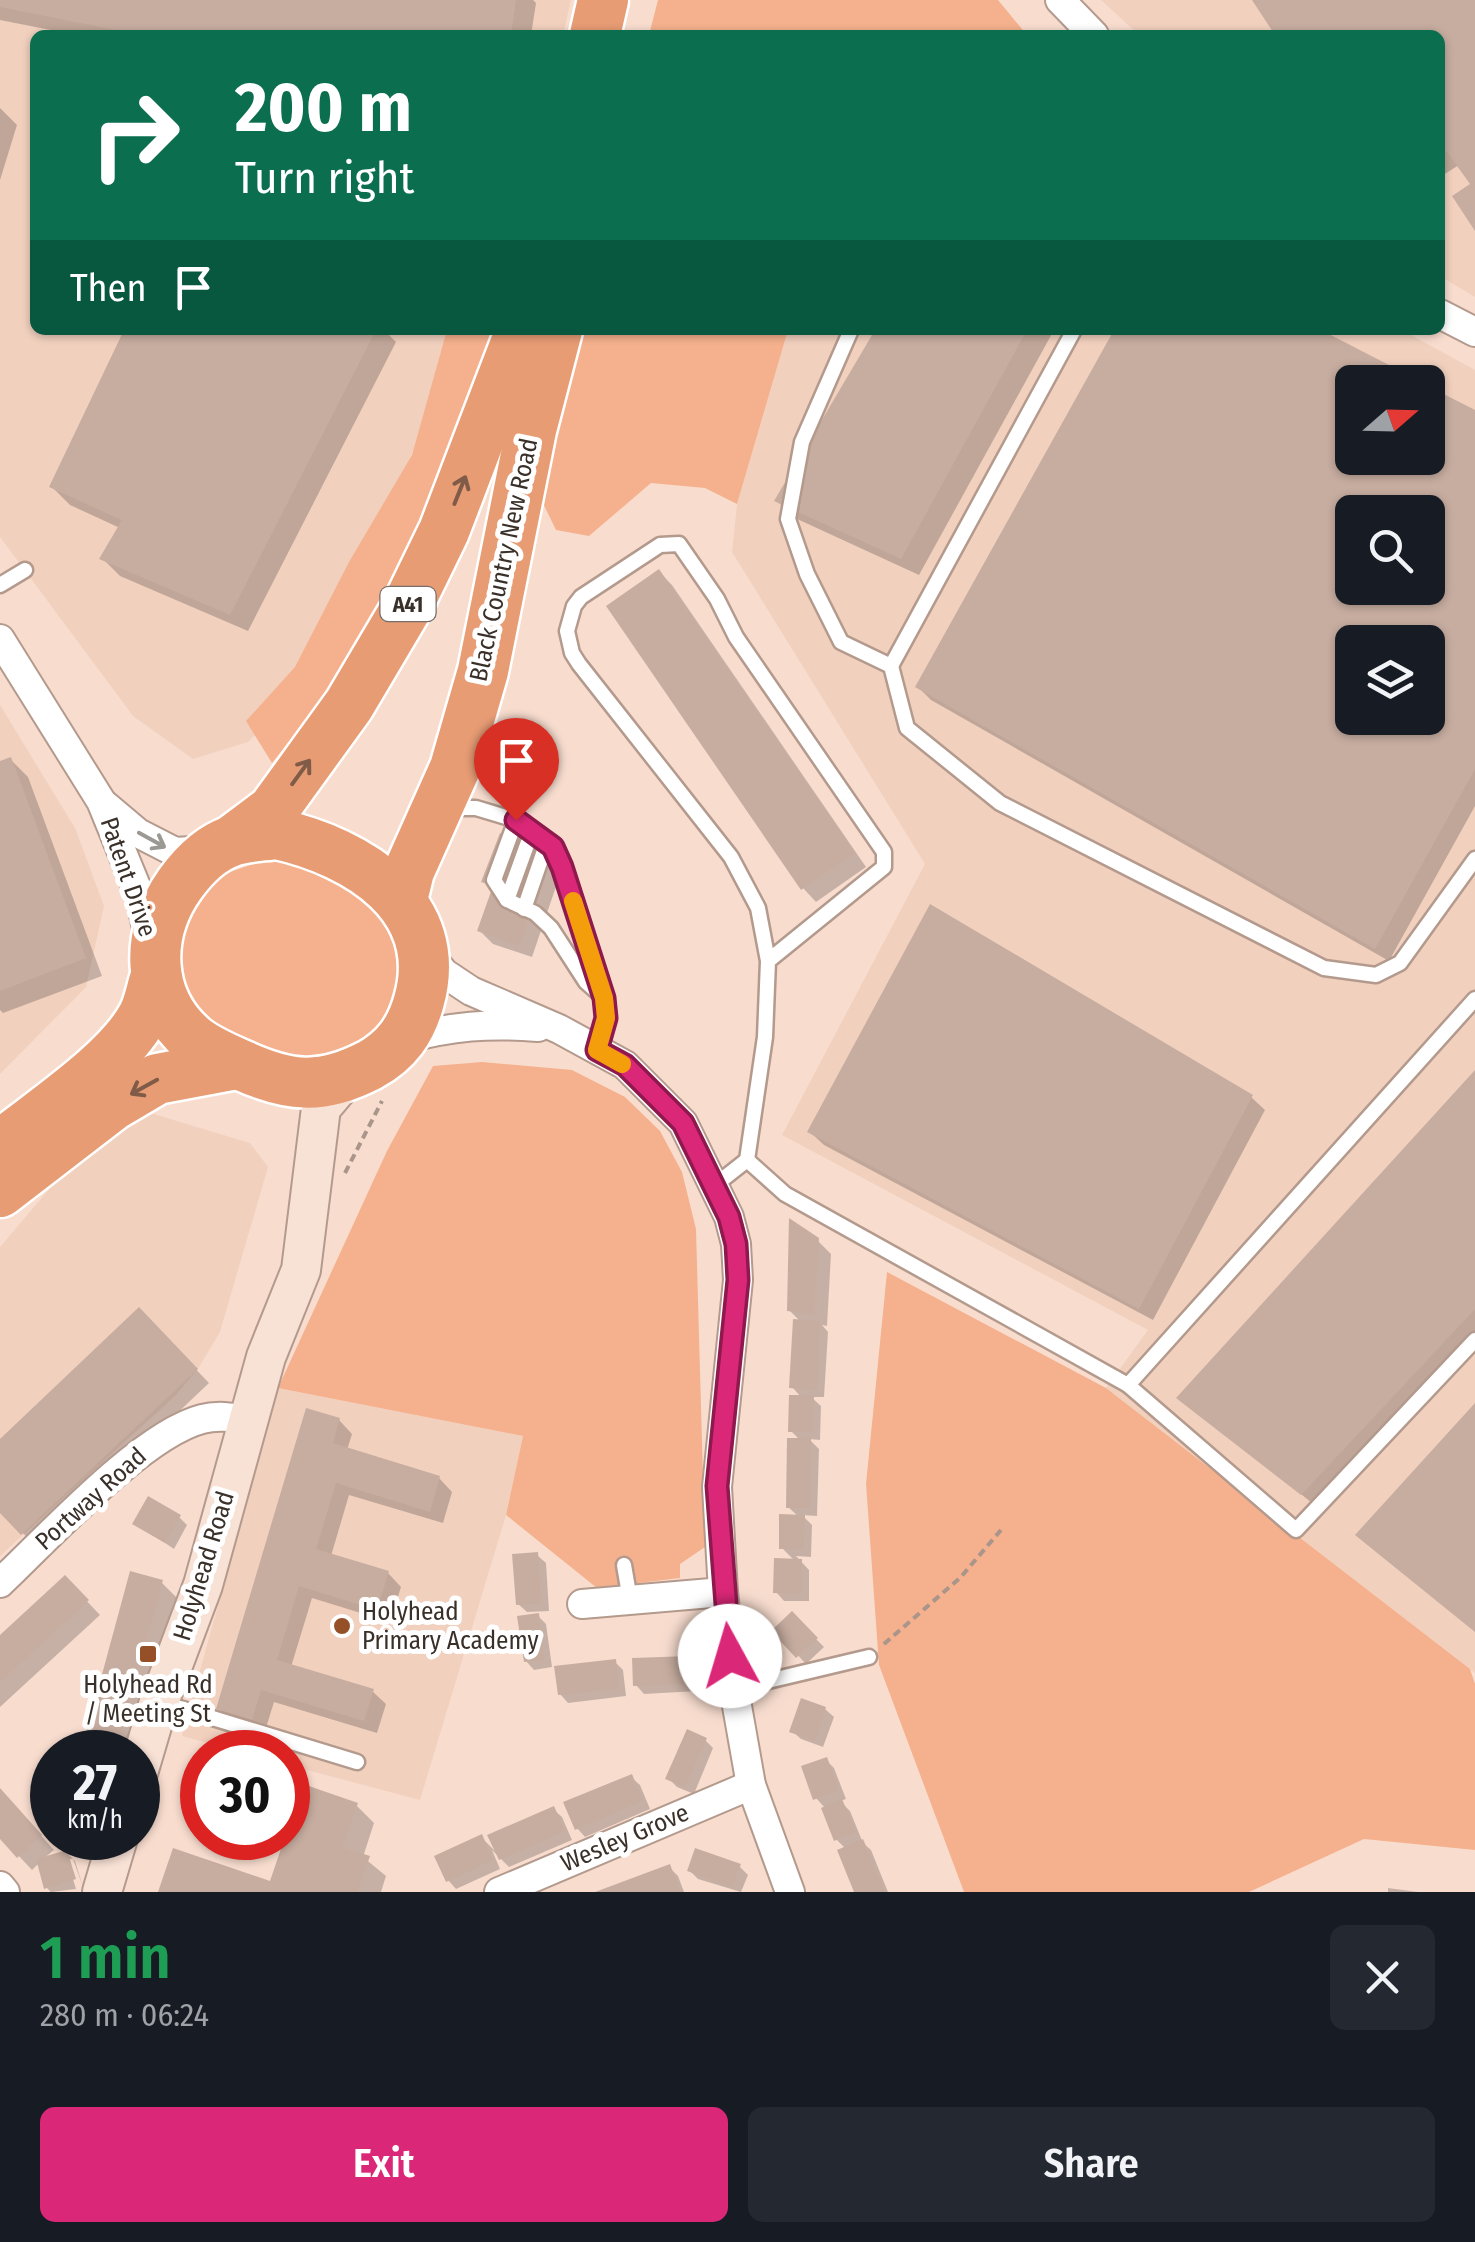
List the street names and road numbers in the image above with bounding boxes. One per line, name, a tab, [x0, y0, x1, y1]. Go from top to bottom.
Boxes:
street label: Black Country New Road	[464, 436, 544, 684]
road number: A41	[380, 587, 436, 621]
street label: Patent Drive	[94, 813, 162, 941]
street label: Portway Road	[29, 1441, 153, 1557]
street label: Holyhead Road	[167, 1488, 241, 1644]
street label: Wesley Grove	[557, 1798, 693, 1878]

